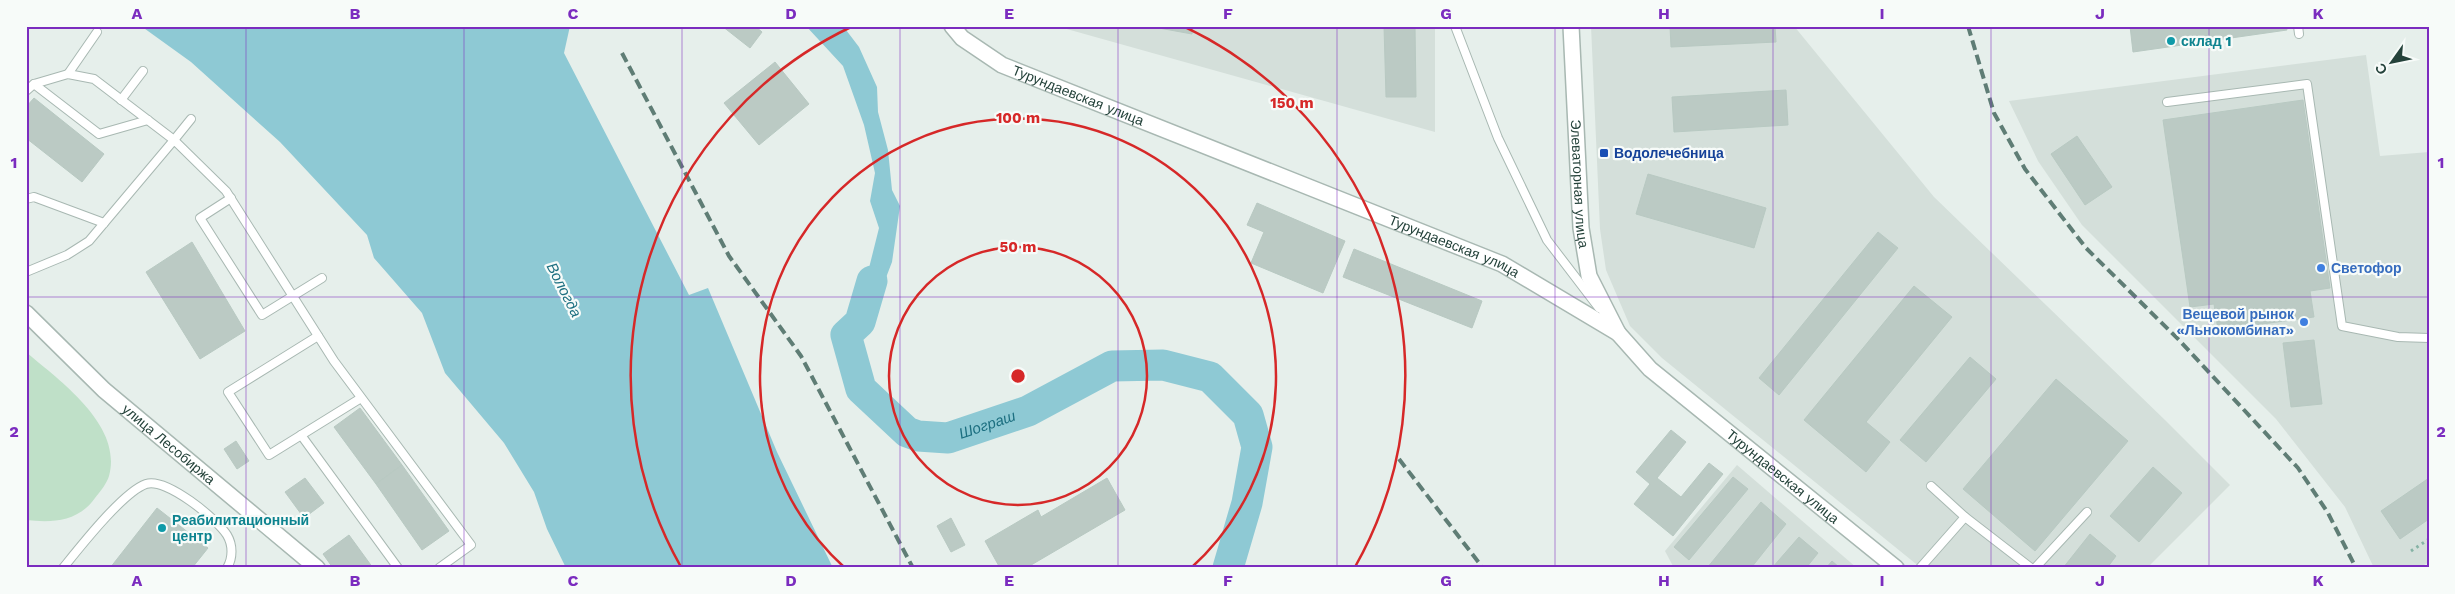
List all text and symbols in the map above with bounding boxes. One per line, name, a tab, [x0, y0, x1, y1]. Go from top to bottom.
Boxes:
text: A	[132, 4, 143, 23]
text: B	[350, 4, 361, 23]
text: C	[568, 4, 579, 23]
text: D	[785, 4, 797, 23]
text: E	[1004, 4, 1014, 23]
text: F	[1223, 4, 1233, 23]
text: G	[1440, 4, 1452, 23]
text: H	[1658, 4, 1670, 23]
text: I	[1879, 4, 1885, 23]
text: J	[2095, 4, 2105, 23]
text: K	[2312, 4, 2324, 23]
place label: склад 1	[2181, 33, 2231, 49]
marker: склад 1	[2165, 35, 2177, 47]
north arrow	[2368, 38, 2418, 88]
text: С	[2372, 60, 2391, 78]
street label: Турундаевская улица	[1010, 62, 1147, 129]
text: 150 m	[1270, 94, 1314, 112]
text: 100 m	[996, 109, 1040, 127]
street label: Элеваторная улица	[1568, 119, 1592, 249]
place label: Водолечебница	[1614, 145, 1724, 161]
marker: Водолечебница	[1598, 147, 1610, 159]
text: 1	[11, 153, 17, 172]
text: 1	[2438, 153, 2444, 172]
street label: Турундаевская улица	[1387, 212, 1523, 281]
text: 50 m	[1000, 238, 1036, 256]
water label: Вологда	[543, 260, 585, 320]
place label: Светофор	[2331, 260, 2402, 276]
marker: Светофор	[2315, 262, 2327, 274]
place label: Вещевой рынок «Льнокомбинат»	[2176, 306, 2295, 338]
marker: Вещевой рынок «Льнокомбинат»	[2298, 316, 2310, 328]
centre of rings	[1009, 367, 1027, 385]
street label: улица Лесобиржа	[119, 401, 219, 488]
water label: Шограш	[957, 407, 1018, 443]
text: 2	[9, 422, 19, 441]
text: 2	[2436, 422, 2446, 441]
street label: Турундаевская улица	[1723, 426, 1842, 527]
place label: Реабилитационный центр	[172, 512, 309, 544]
marker: Реабилитационный центр	[156, 522, 168, 534]
text: A	[132, 571, 143, 590]
text: B	[350, 571, 361, 590]
text: C	[568, 571, 579, 590]
text: D	[785, 571, 797, 590]
text: E	[1004, 571, 1014, 590]
text: F	[1223, 571, 1233, 590]
text: G	[1440, 571, 1452, 590]
text: H	[1658, 571, 1670, 590]
text: I	[1879, 571, 1885, 590]
text: J	[2095, 571, 2105, 590]
text: K	[2312, 571, 2324, 590]

